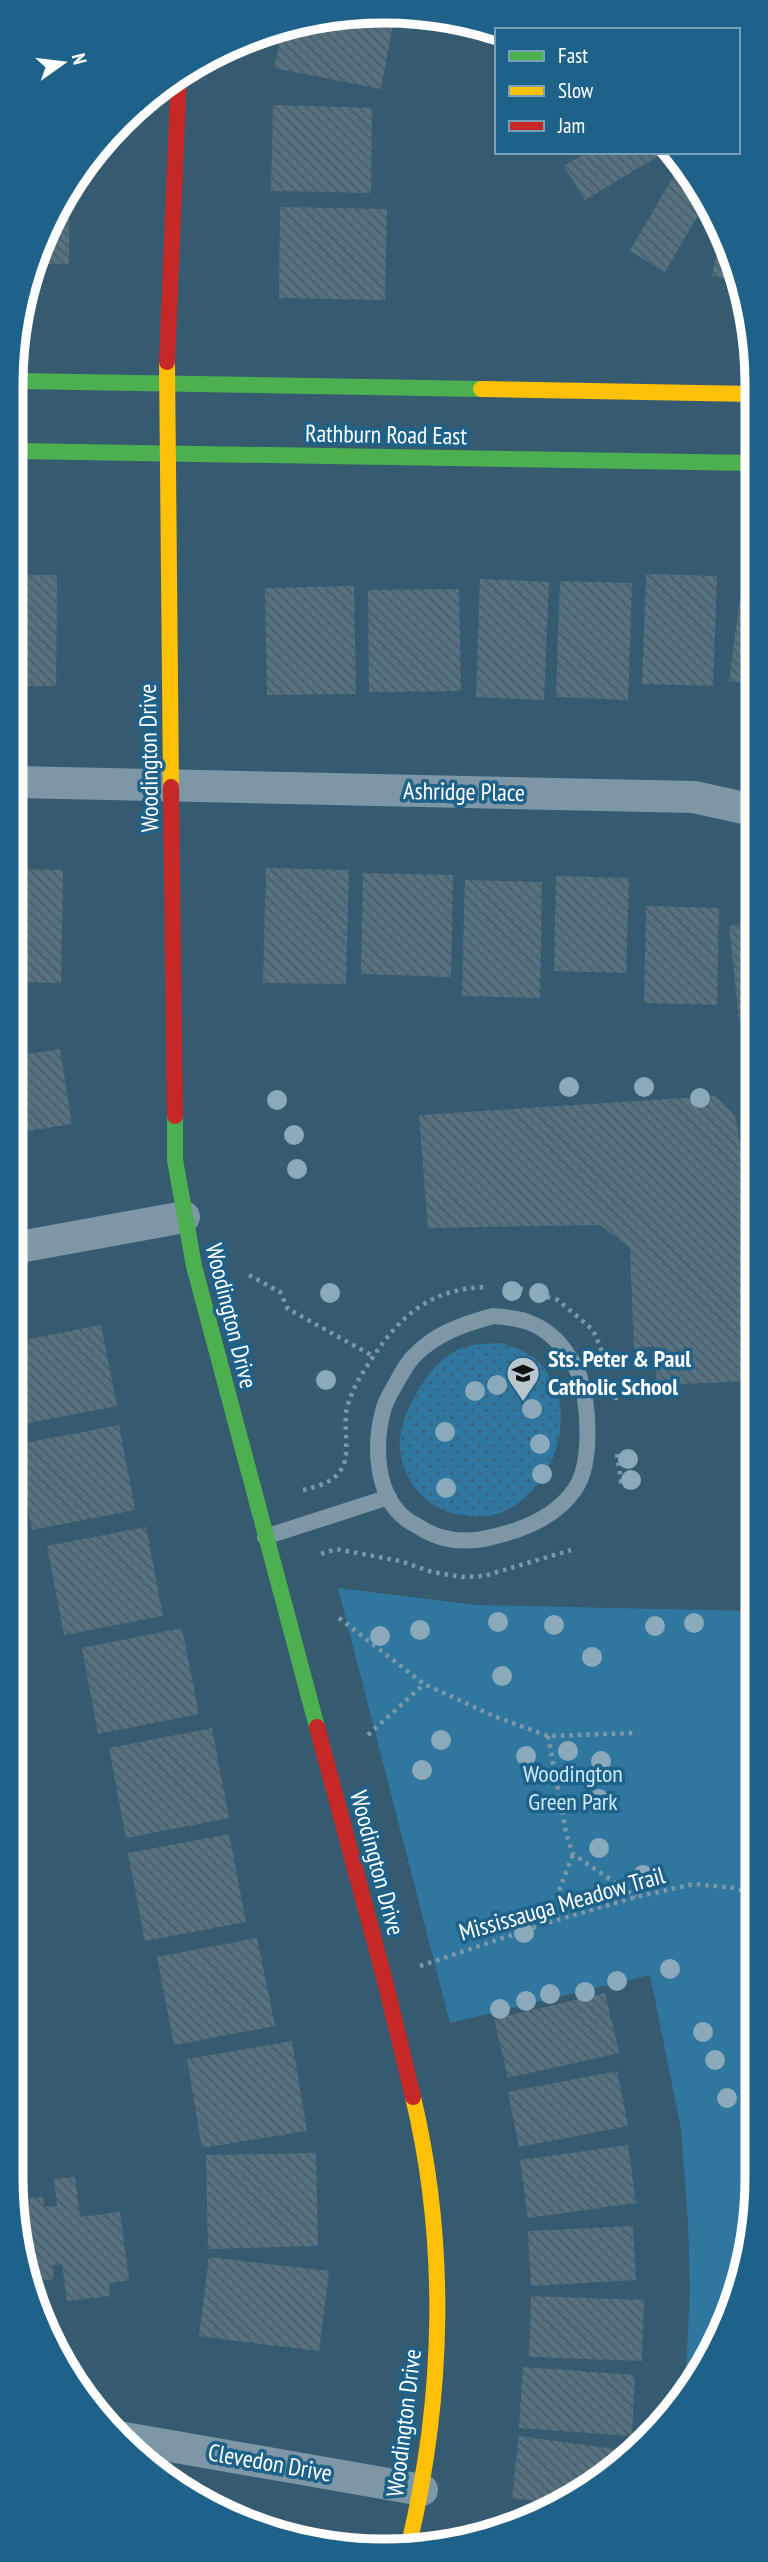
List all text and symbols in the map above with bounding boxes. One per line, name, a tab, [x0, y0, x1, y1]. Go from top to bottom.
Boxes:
north arrow	[28, 28, 98, 98]
legend	[495, 28, 740, 154]
text: Fast	[558, 42, 588, 69]
text: N	[67, 51, 92, 67]
text: Slow	[558, 77, 594, 104]
text: Jam	[557, 112, 585, 139]
street label: Rathburn Road East	[305, 418, 468, 451]
street label: Woodington Drive	[132, 683, 165, 833]
street label: Ashridge Place	[403, 775, 525, 808]
street label: Woodington Drive	[198, 1240, 264, 1392]
place label: Sts. Peter & Paul Catholic School	[548, 1343, 691, 1402]
school or university icon: Sts. Peter & Paul Catholic School	[504, 1354, 542, 1403]
park label: Woodington Green Park	[523, 1758, 623, 1817]
street label: Woodington Drive	[343, 1787, 412, 1939]
street label: Mississauga Meadow Trail	[456, 1859, 669, 1948]
street label: Woodington Drive	[379, 2347, 428, 2499]
street label: Clevedon Drive	[206, 2436, 334, 2489]

